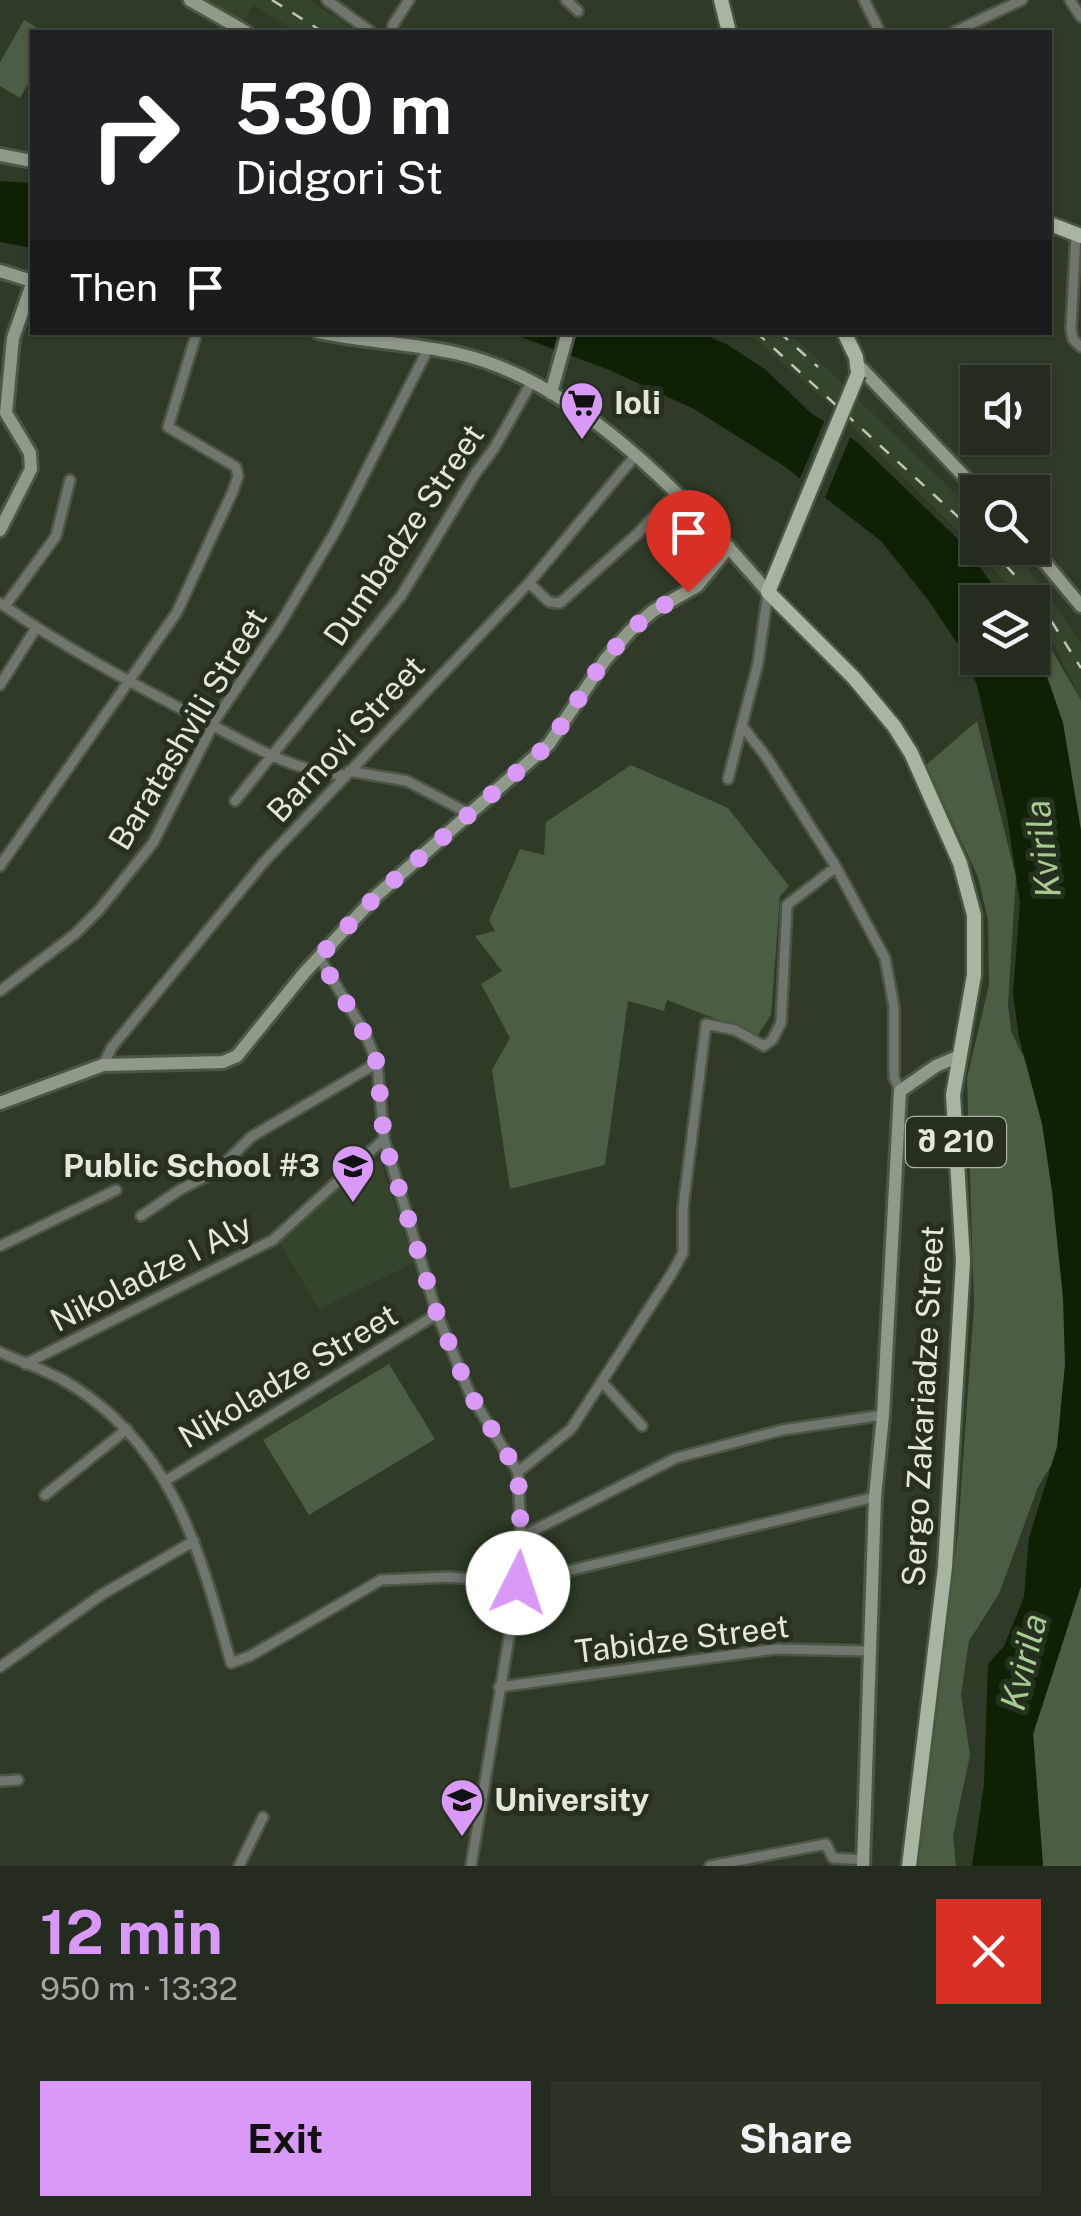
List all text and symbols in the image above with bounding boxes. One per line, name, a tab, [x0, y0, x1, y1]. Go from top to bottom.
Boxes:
text: 530 m	[235, 67, 452, 150]
icon: right	[70, 70, 200, 200]
text: Didgori St	[235, 151, 443, 204]
icon: arrive	[178, 260, 233, 315]
text: Then	[70, 265, 158, 310]
map controls	[960, 365, 1050, 675]
button: sound	[960, 365, 1050, 455]
supermarket icon: Ioli	[559, 380, 605, 441]
place label: Ioli	[614, 384, 661, 421]
street label: Dumbadze Street	[316, 417, 491, 652]
button: search	[960, 475, 1050, 565]
pin	[646, 490, 731, 593]
icon: arrive	[661, 505, 716, 560]
button: layers	[960, 585, 1050, 675]
street label: Baratashvili Street	[101, 601, 274, 856]
street label: Barnovi Street	[259, 648, 432, 829]
water label: Kvirila	[1016, 798, 1069, 900]
road number: შ 210	[906, 1117, 1006, 1167]
school or university icon: Public School #3	[330, 1143, 376, 1204]
place label: Public School #3	[63, 1147, 320, 1184]
street label: Nikoladze I Aly	[44, 1206, 257, 1339]
street label: Sergo Zakariadze Street	[895, 1224, 950, 1588]
street label: Nikoladze Street	[172, 1296, 404, 1455]
position arrow	[466, 1531, 570, 1635]
street label: Tabidze Street	[573, 1607, 791, 1670]
water label: Kvirila	[992, 1609, 1055, 1714]
school or university icon: University	[439, 1777, 485, 1838]
place label: University	[494, 1781, 649, 1818]
text: 12 min	[40, 1897, 223, 1968]
button: close	[936, 1899, 1041, 2004]
text: 950 m · 13:32	[40, 1970, 238, 2007]
button: Exit	[40, 2081, 531, 2196]
button: Share	[551, 2081, 1041, 2196]

